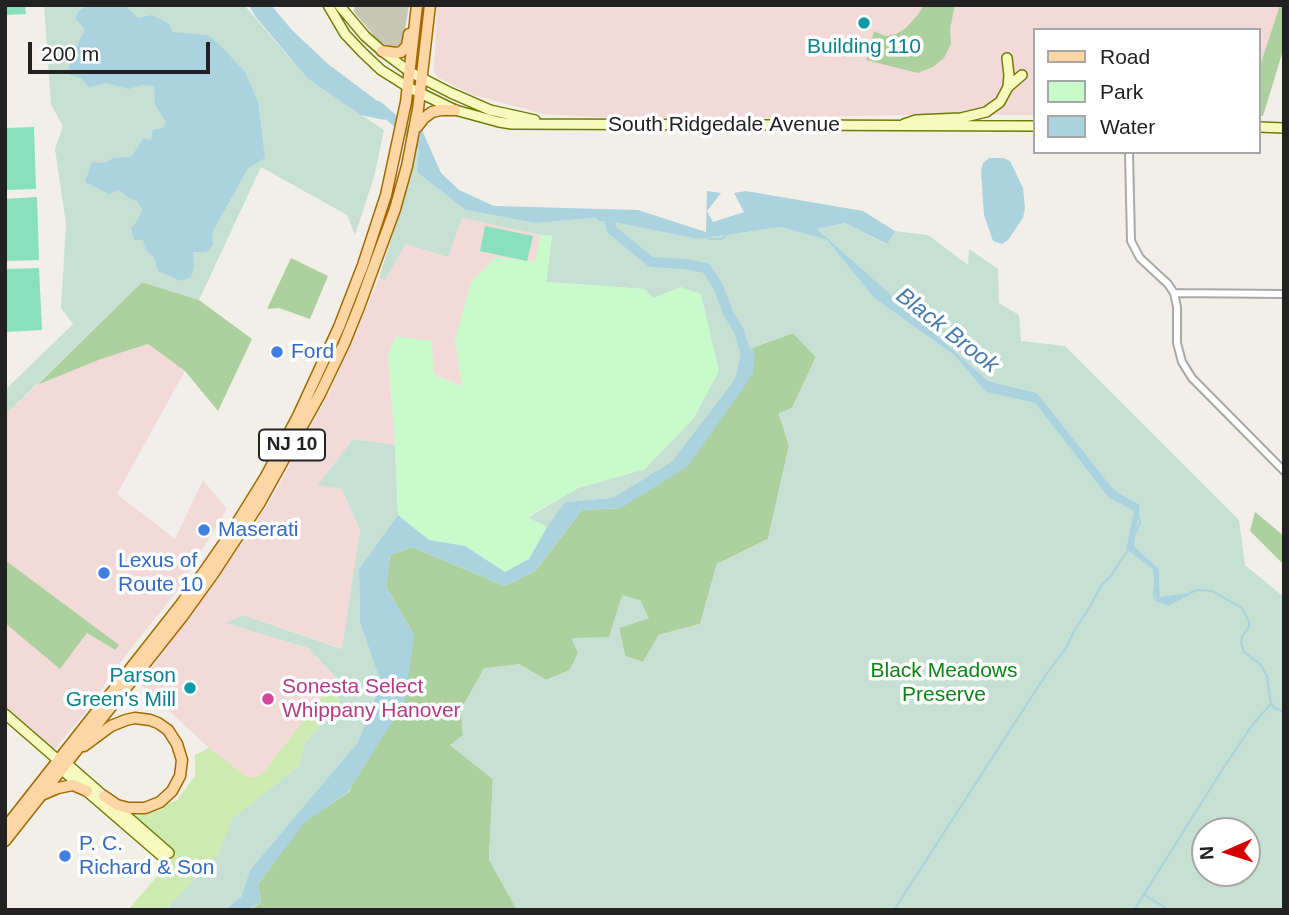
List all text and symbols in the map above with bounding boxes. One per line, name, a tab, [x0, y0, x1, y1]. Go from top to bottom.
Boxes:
marker: Building 110	[856, 15, 872, 31]
scale bar	[32, 28, 214, 72]
legend	[1034, 28, 1261, 154]
place label: Building 110	[807, 34, 921, 60]
text: 200 m	[41, 42, 99, 65]
text: Road	[1100, 45, 1150, 68]
text: Park	[1100, 80, 1143, 103]
street label: South Ridgedale Avenue	[608, 112, 840, 138]
text: Water	[1100, 115, 1155, 138]
water label: Black Brook	[890, 282, 1004, 380]
place label: Ford	[291, 339, 334, 365]
marker: Ford	[269, 344, 285, 360]
road number: NJ 10	[259, 430, 325, 460]
place label: Maserati	[218, 517, 299, 543]
marker: Maserati	[196, 522, 212, 538]
place label: Lexus of Route 10	[118, 548, 203, 598]
marker: Lexus of Route 10	[96, 565, 112, 581]
park label: Black Meadows Preserve	[870, 658, 1018, 708]
place label: Parson Green's Mill	[66, 663, 176, 713]
place label: Sonesta Select Whippany Hanover	[282, 674, 461, 724]
marker: Parson Green's Mill	[182, 680, 198, 696]
marker: Sonesta Select Whippany Hanover	[260, 691, 276, 707]
north arrow	[1191, 817, 1261, 887]
place label: P. C. Richard & Son	[79, 831, 214, 881]
text: N	[1196, 846, 1217, 860]
marker: P. C. Richard & Son	[57, 848, 73, 864]

